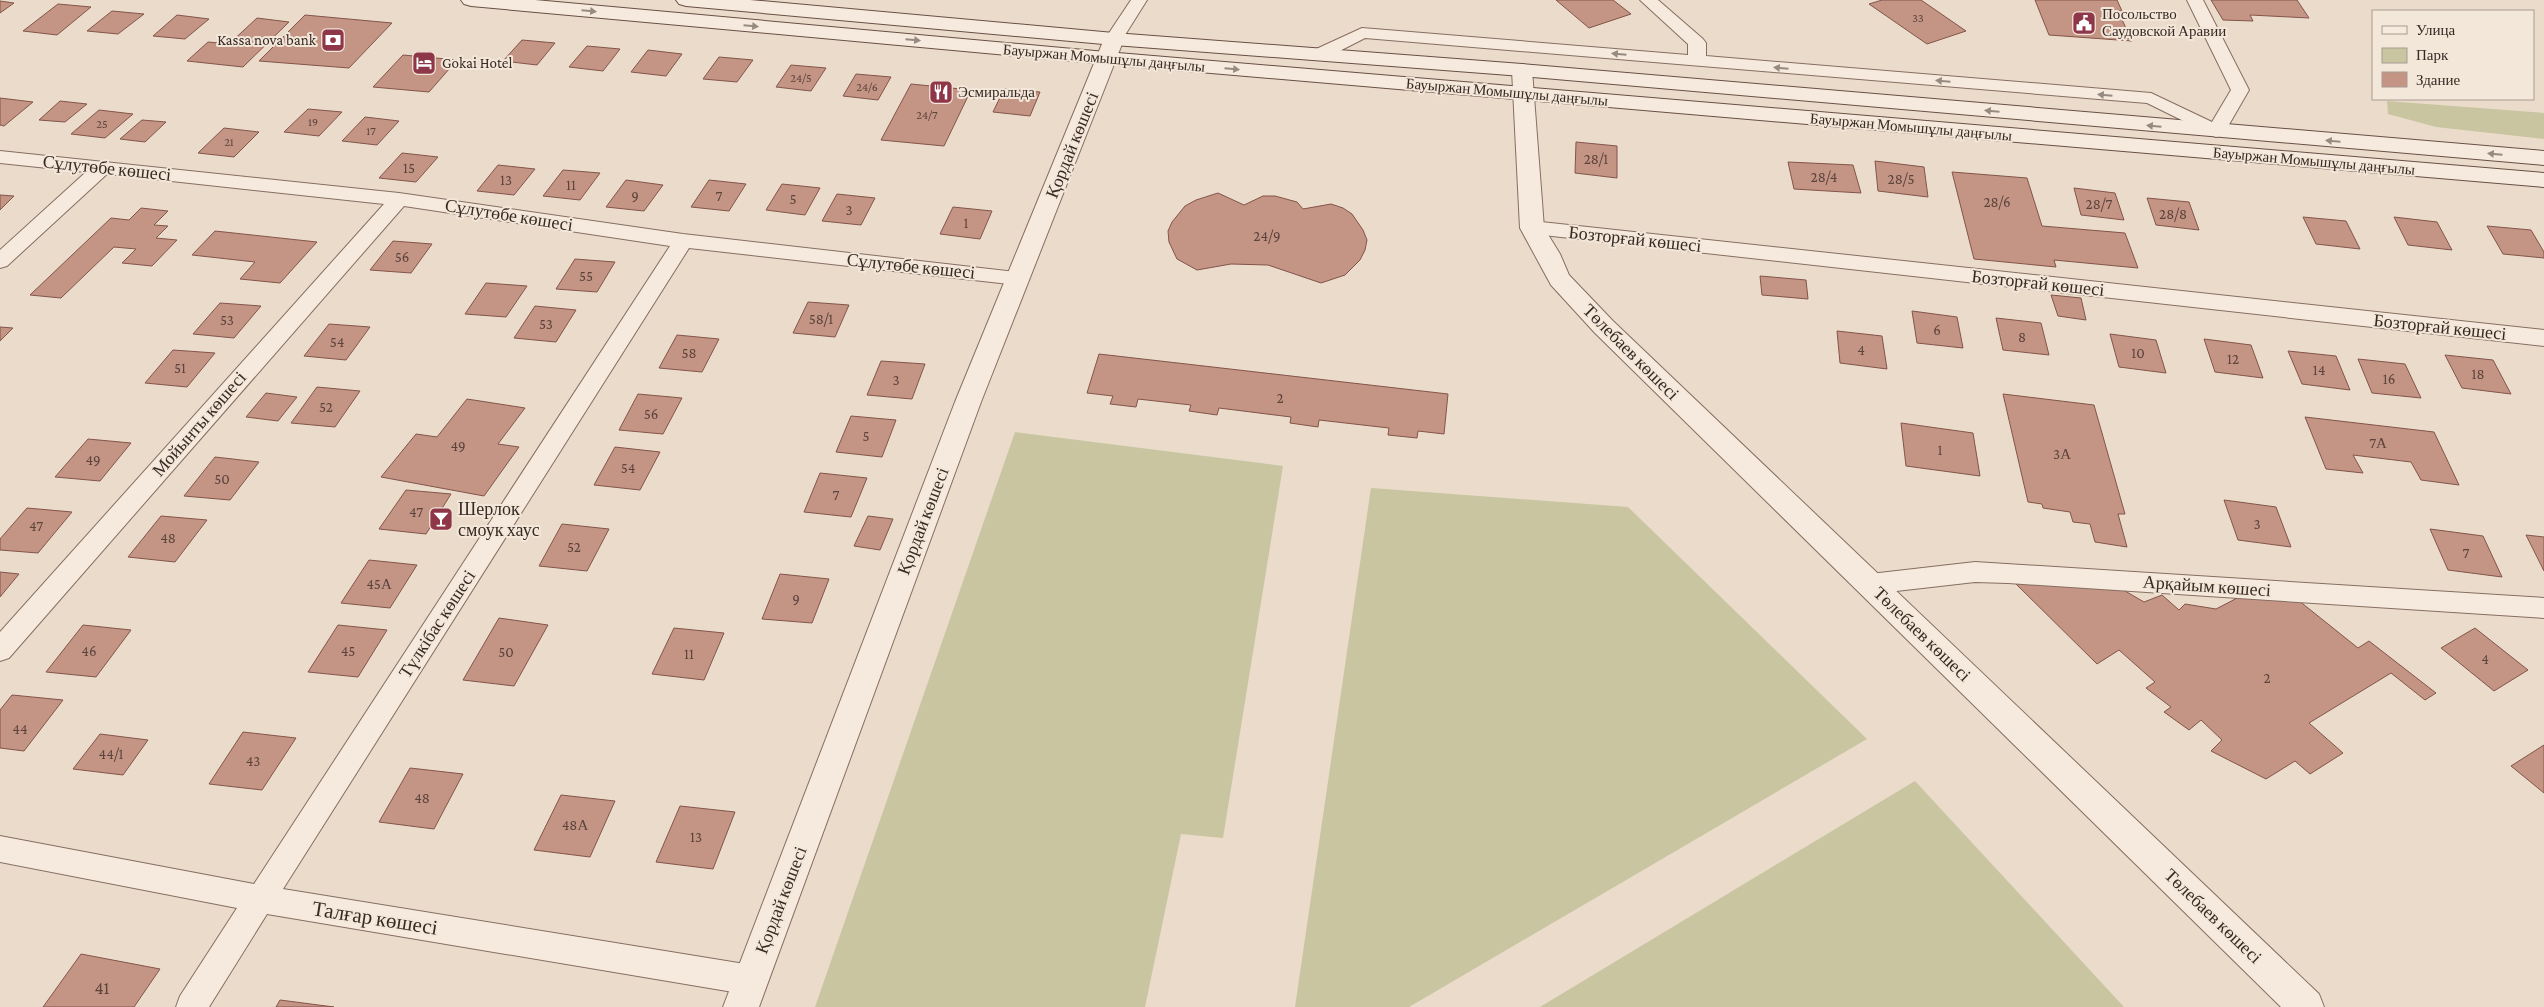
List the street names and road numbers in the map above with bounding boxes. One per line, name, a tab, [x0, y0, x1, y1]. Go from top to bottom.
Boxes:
street label: Бауыржан Момышұлы даңғылы	[1002, 41, 1206, 75]
street label: Бауыржан Момышұлы даңғылы	[1405, 75, 1609, 109]
street label: Қордай көшесі	[1042, 89, 1102, 201]
street label: Бауыржан Момышұлы даңғылы	[1809, 110, 2013, 144]
street label: Бауыржан Момышұлы даңғылы	[2212, 144, 2416, 178]
street label: Сұлутөбе көшесі	[42, 151, 172, 185]
street label: Сұлутөбе көшесі	[444, 195, 574, 235]
street label: Бозторғай көшесі	[1568, 222, 1702, 256]
street label: Сұлутөбе көшесі	[846, 249, 976, 283]
street label: Бозторғай көшесі	[1971, 266, 2105, 300]
street label: Төлебаев көшесі	[1579, 300, 1683, 404]
street label: Бозторғай көшесі	[2373, 310, 2507, 344]
street label: Мойынты көшесі	[148, 368, 250, 480]
street label: Қордай көшесі	[893, 465, 953, 577]
street label: Түлкібас көшесі	[395, 566, 479, 682]
street label: Арқайым көшесі	[2142, 572, 2272, 600]
street label: Төлебаев көшесі	[1869, 583, 1975, 685]
street label: Қордай көшесі	[751, 844, 811, 956]
street label: Төлебаев көшесі	[2160, 865, 2266, 967]
street label: Талғар көшесі	[311, 896, 440, 940]

